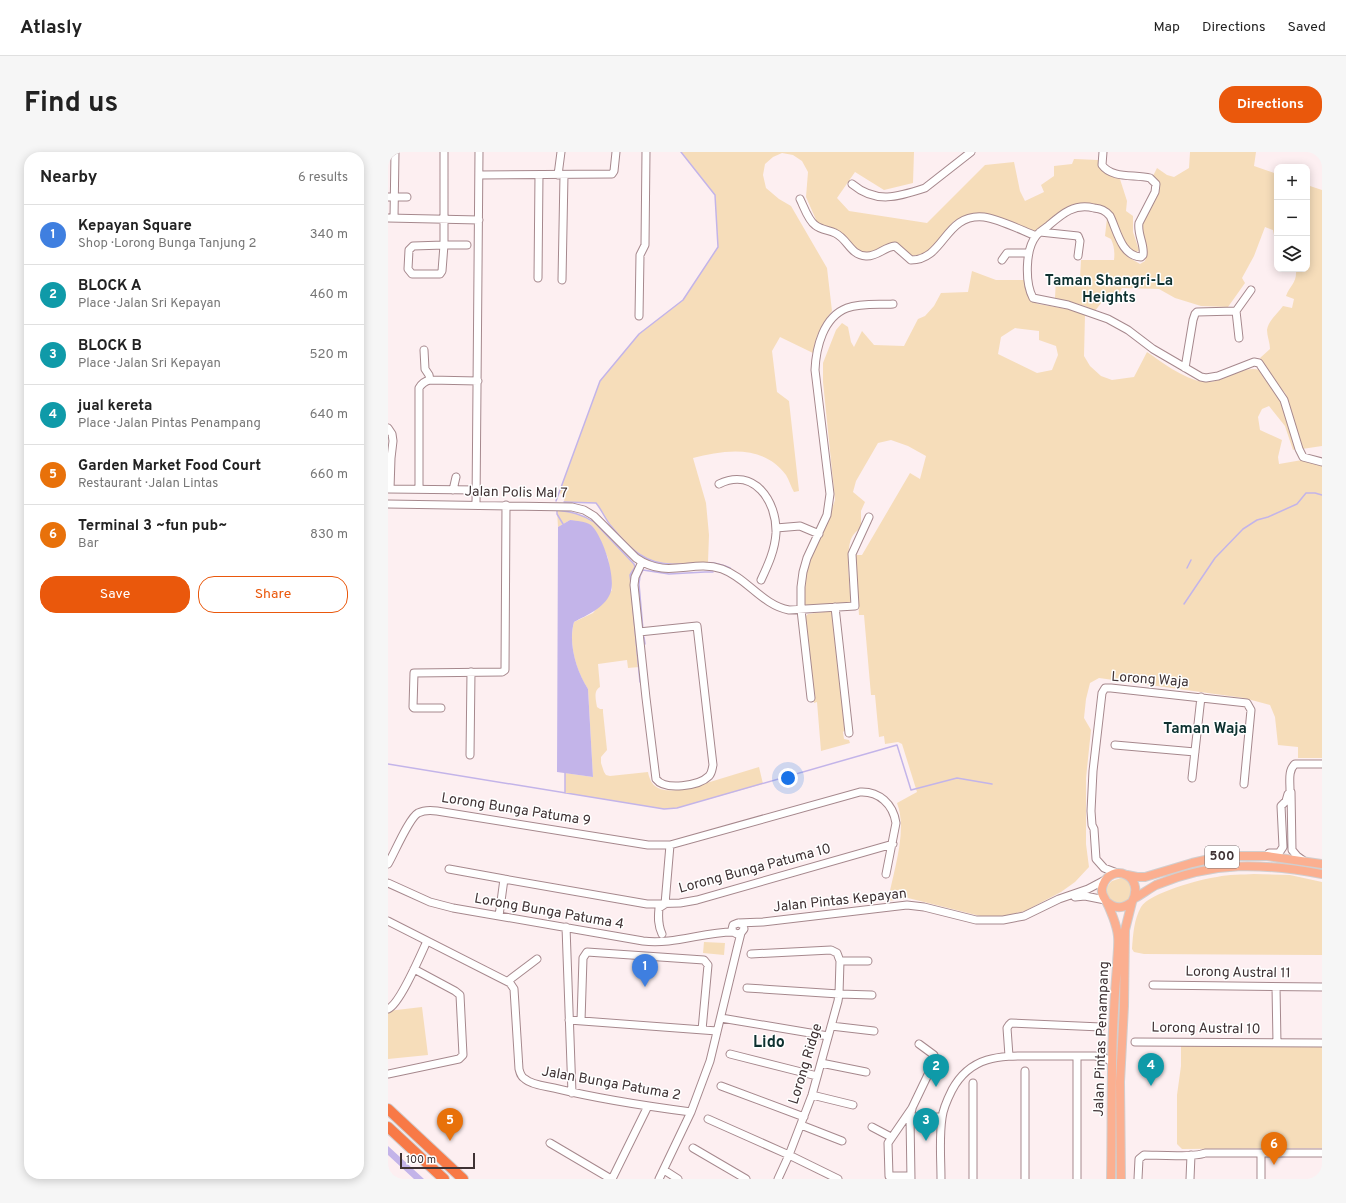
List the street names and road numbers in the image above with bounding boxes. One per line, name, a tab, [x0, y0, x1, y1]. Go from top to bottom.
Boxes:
street label: Jalan Polis Mal 7	[464, 484, 568, 502]
street label: Lorong Waja	[1111, 669, 1189, 691]
street label: Lorong Bunga Patuma 9	[440, 790, 592, 830]
street label: Lorong Bunga Patuma 10	[677, 840, 833, 898]
road number: 500	[1205, 846, 1239, 868]
street label: Jalan Pintas Kepayan	[772, 886, 908, 916]
street label: Lorong Bunga Patuma 4	[473, 890, 625, 934]
street label: Jalan Pintas Penampang	[1091, 961, 1113, 1117]
street label: Lorong Austral 11	[1185, 964, 1291, 982]
street label: Lorong Austral 10	[1151, 1020, 1261, 1038]
street label: Lorong Ridge	[786, 1021, 826, 1107]
street label: Jalan Bunga Patuma 2	[540, 1063, 682, 1105]

